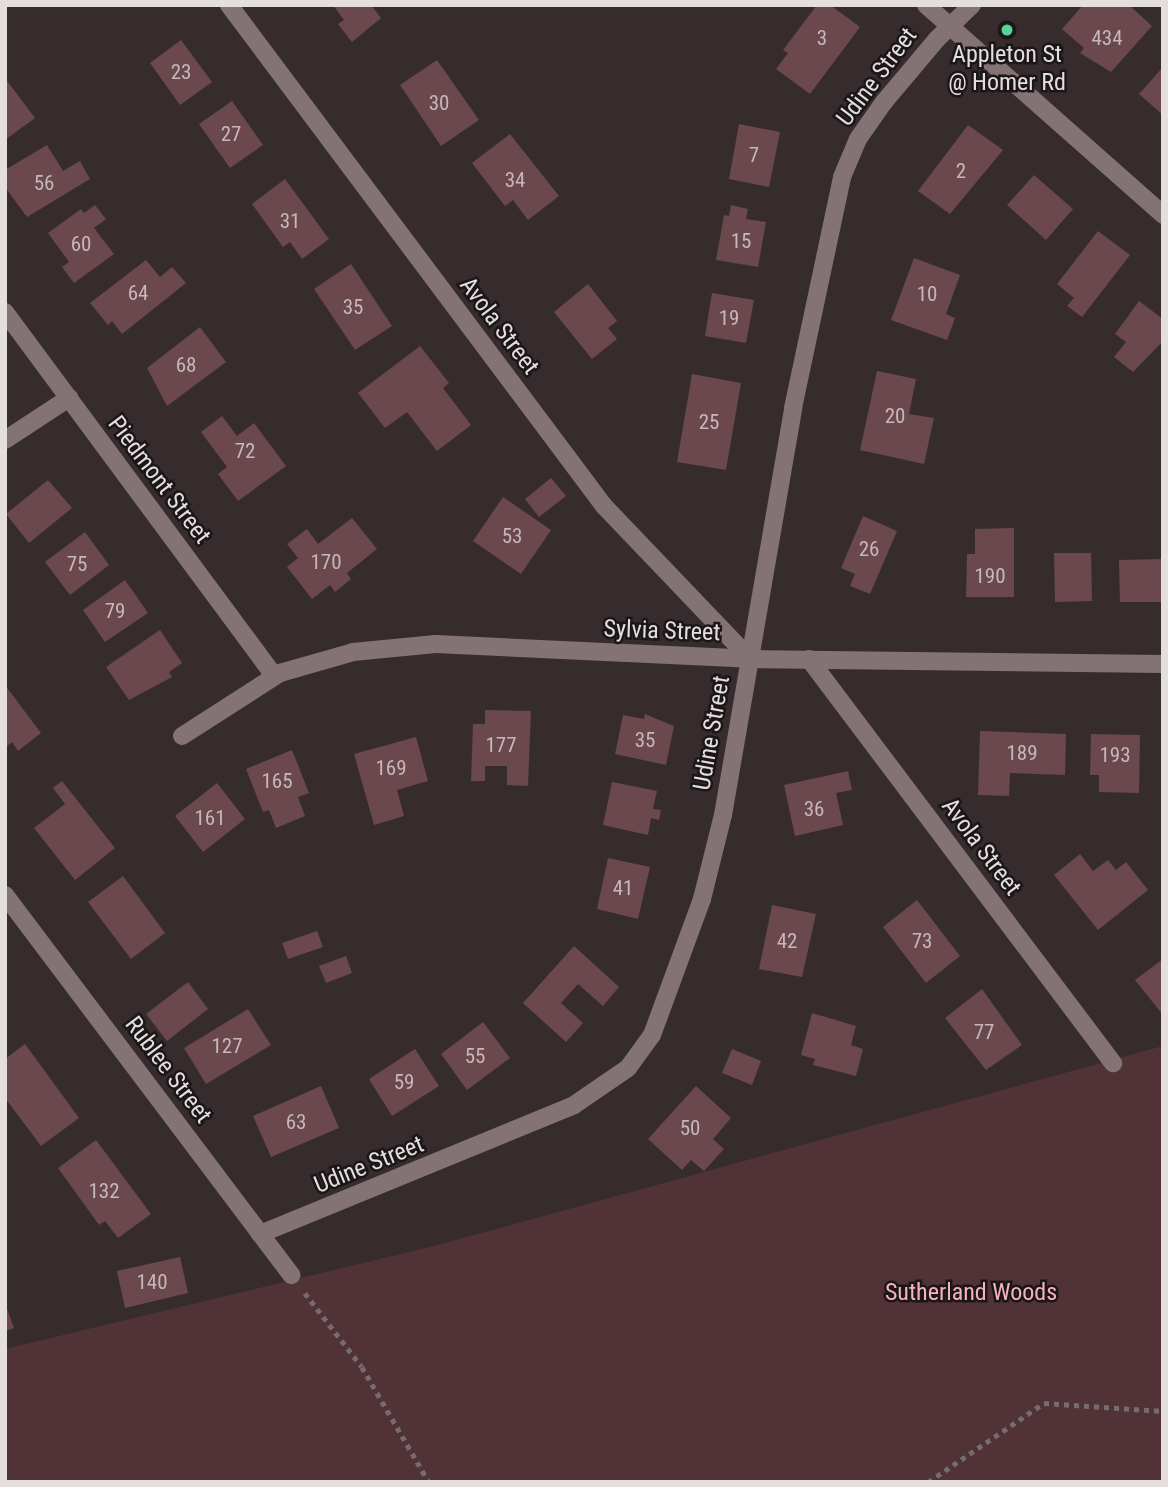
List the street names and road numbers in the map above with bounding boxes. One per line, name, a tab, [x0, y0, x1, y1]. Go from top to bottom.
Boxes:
street label: Udine Street	[831, 22, 923, 132]
street label: Avola Street	[453, 272, 545, 380]
street label: Piedmont Street	[102, 410, 216, 550]
street label: Sylvia Street	[603, 615, 721, 647]
street label: Udine Street	[688, 674, 736, 792]
street label: Avola Street	[935, 793, 1027, 901]
street label: Rublee Street	[119, 1011, 217, 1129]
street label: Udine Street	[310, 1130, 428, 1200]

